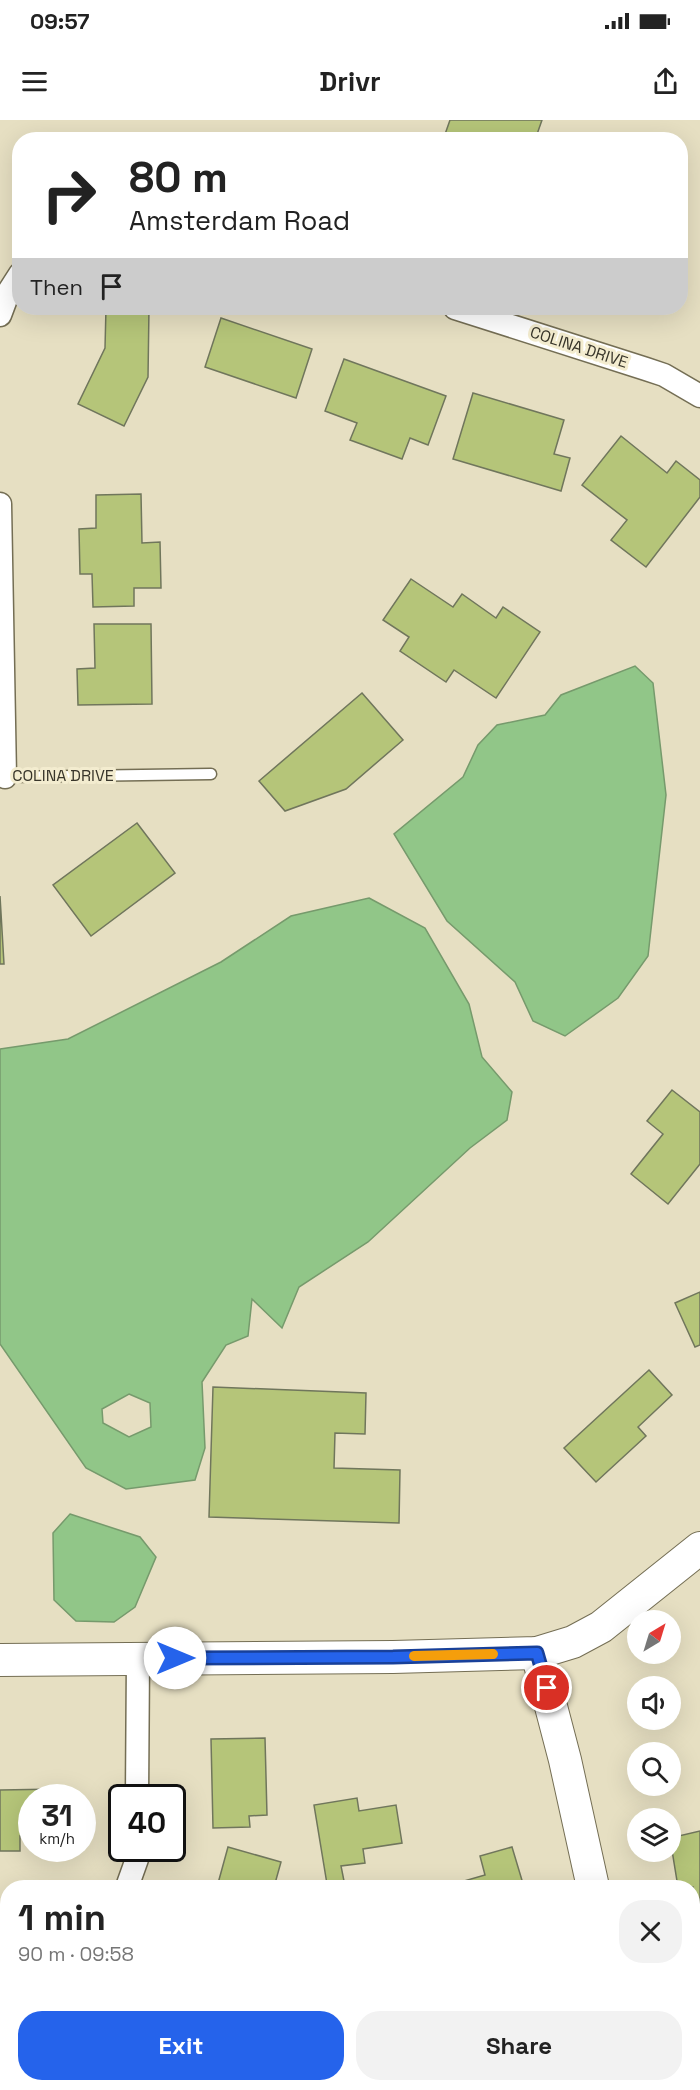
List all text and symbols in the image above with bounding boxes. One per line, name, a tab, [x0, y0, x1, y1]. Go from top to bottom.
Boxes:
text: 09:57	[30, 7, 90, 35]
text: Drivr	[319, 64, 381, 99]
icon: menu	[18, 65, 51, 98]
icon: share	[649, 65, 682, 98]
text: 80 m	[129, 151, 228, 204]
icon: right	[30, 156, 108, 234]
text: Amsterdam Road	[129, 203, 350, 238]
icon: arrive	[95, 270, 128, 303]
text: Then	[30, 273, 83, 301]
street label: COLINA DRIVE	[527, 321, 631, 373]
street label: COLINA DRIVE	[12, 765, 114, 786]
north arrow	[627, 1610, 681, 1664]
map controls	[627, 1610, 681, 1862]
position arrow	[143, 1626, 207, 1690]
pin	[521, 1662, 572, 1713]
icon: arrive	[530, 1671, 563, 1704]
button: sound	[627, 1676, 681, 1730]
button: search	[627, 1742, 681, 1796]
speed limit sign: 40	[108, 1784, 186, 1862]
text: 31	[41, 1796, 73, 1835]
button: layers	[627, 1808, 681, 1862]
text: km/h	[39, 1829, 75, 1848]
text: 1 min	[18, 1895, 106, 1941]
button: close	[619, 1900, 682, 1963]
text: 90 m · 09:58	[18, 1941, 134, 1967]
button: Exit	[18, 2011, 344, 2080]
button: Share	[356, 2011, 682, 2080]

